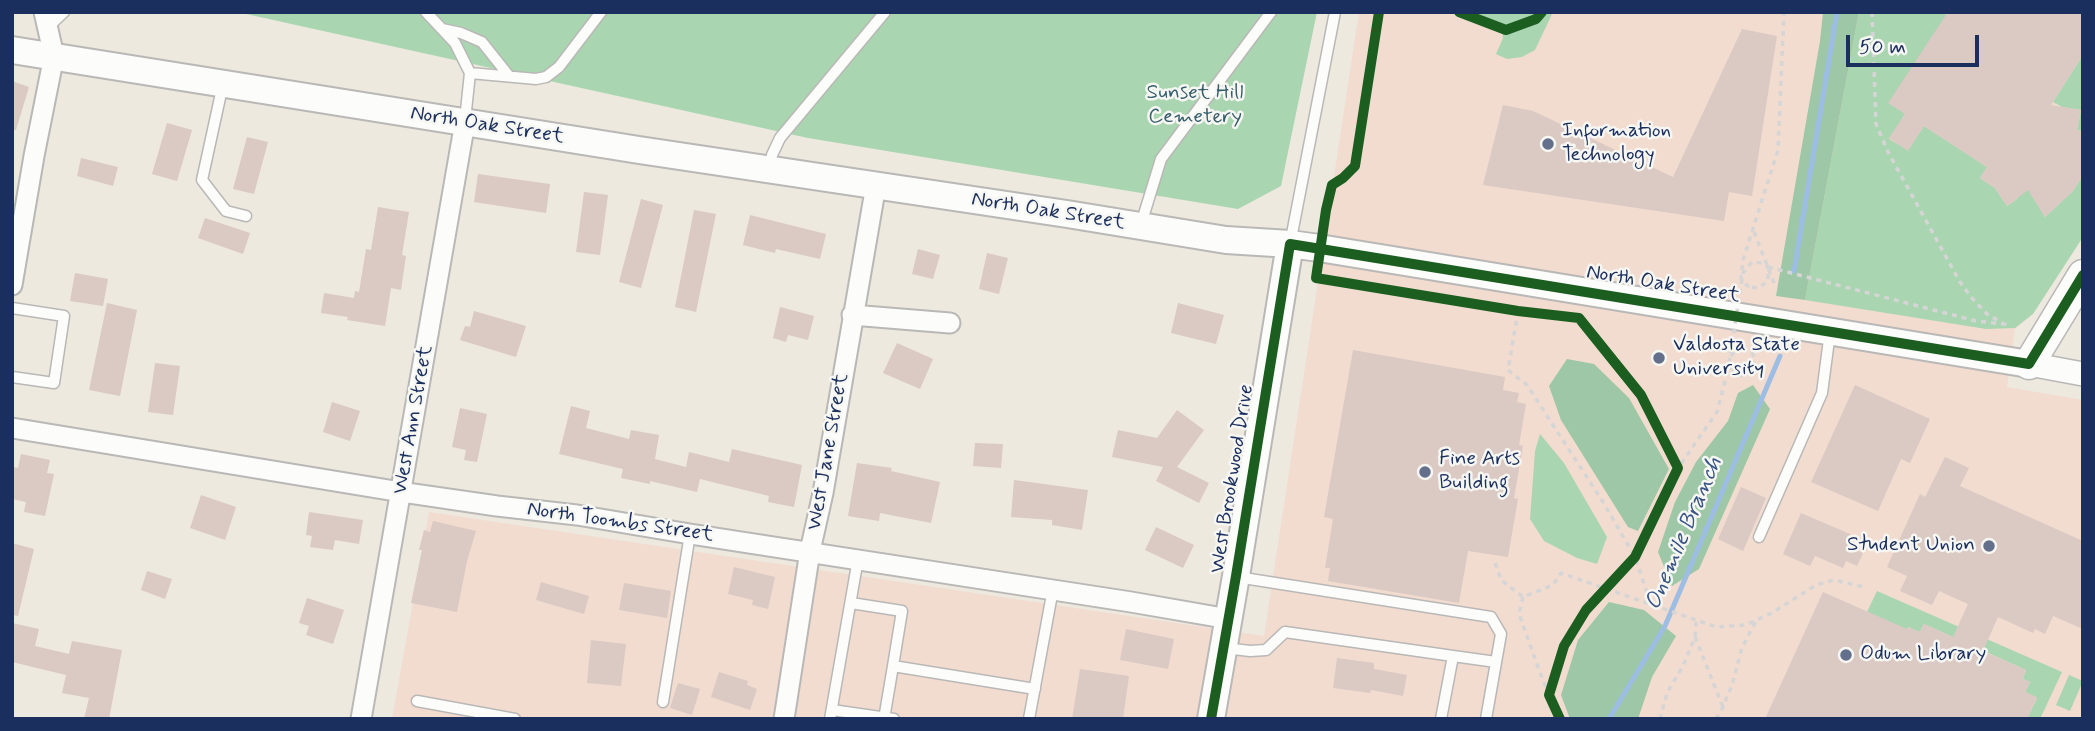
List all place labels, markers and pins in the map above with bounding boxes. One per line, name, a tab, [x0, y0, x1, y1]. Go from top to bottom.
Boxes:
place label: Information Technology	[1562, 119, 1671, 169]
marker: Information Technology	[1540, 136, 1556, 152]
place label: Valdosta State University	[1673, 333, 1800, 383]
marker: Valdosta State University	[1651, 350, 1667, 366]
place label: Fine Arts Building	[1439, 447, 1520, 497]
marker: Fine Arts Building	[1417, 464, 1433, 480]
place label: Student Union	[1847, 533, 1975, 559]
marker: Student Union	[1981, 538, 1997, 554]
place label: Odum Library	[1860, 642, 1986, 668]
marker: Odum Library	[1838, 647, 1854, 663]

